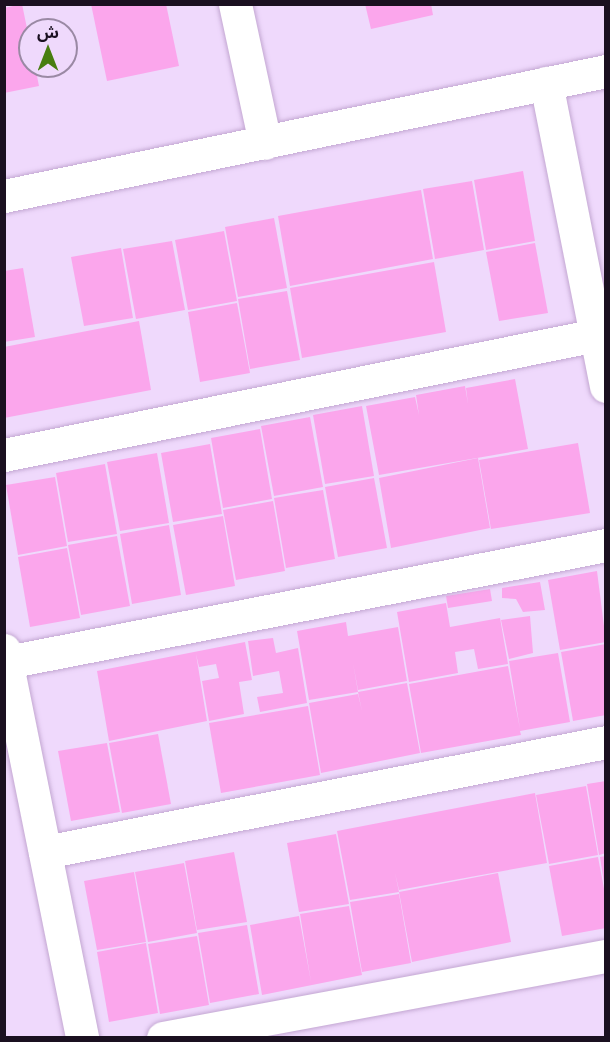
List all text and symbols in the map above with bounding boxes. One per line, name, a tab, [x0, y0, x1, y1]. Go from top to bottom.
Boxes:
north arrow	[18, 18, 78, 78]
text: ش	[37, 22, 59, 42]

